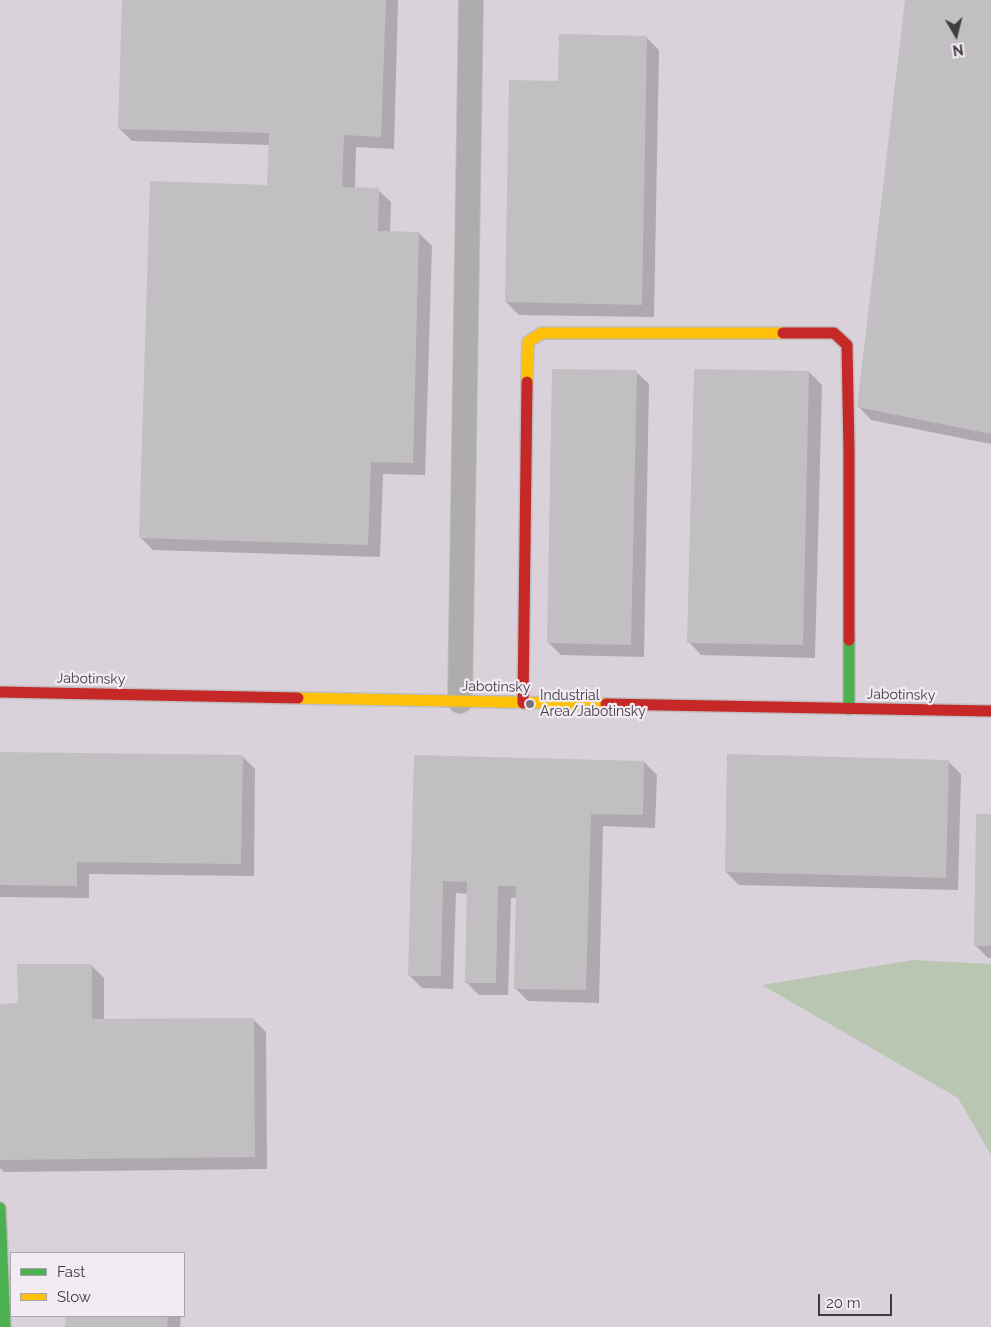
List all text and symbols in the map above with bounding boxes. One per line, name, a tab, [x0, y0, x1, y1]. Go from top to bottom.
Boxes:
north arrow	[931, 10, 981, 60]
text: N	[952, 41, 964, 59]
street label: Jabotinsky	[56, 670, 126, 688]
street label: Jabotinsky	[461, 678, 531, 696]
street label: Jabotinsky	[866, 686, 936, 704]
place label: Industrial Area/Jabotinsky	[540, 688, 646, 720]
marker: Industrial Area/Jabotinsky	[524, 698, 536, 710]
legend	[10, 1252, 185, 1317]
text: Fast	[57, 1263, 85, 1281]
scale bar	[821, 1284, 895, 1316]
text: Slow	[57, 1288, 91, 1306]
text: 20 m	[826, 1294, 861, 1312]

